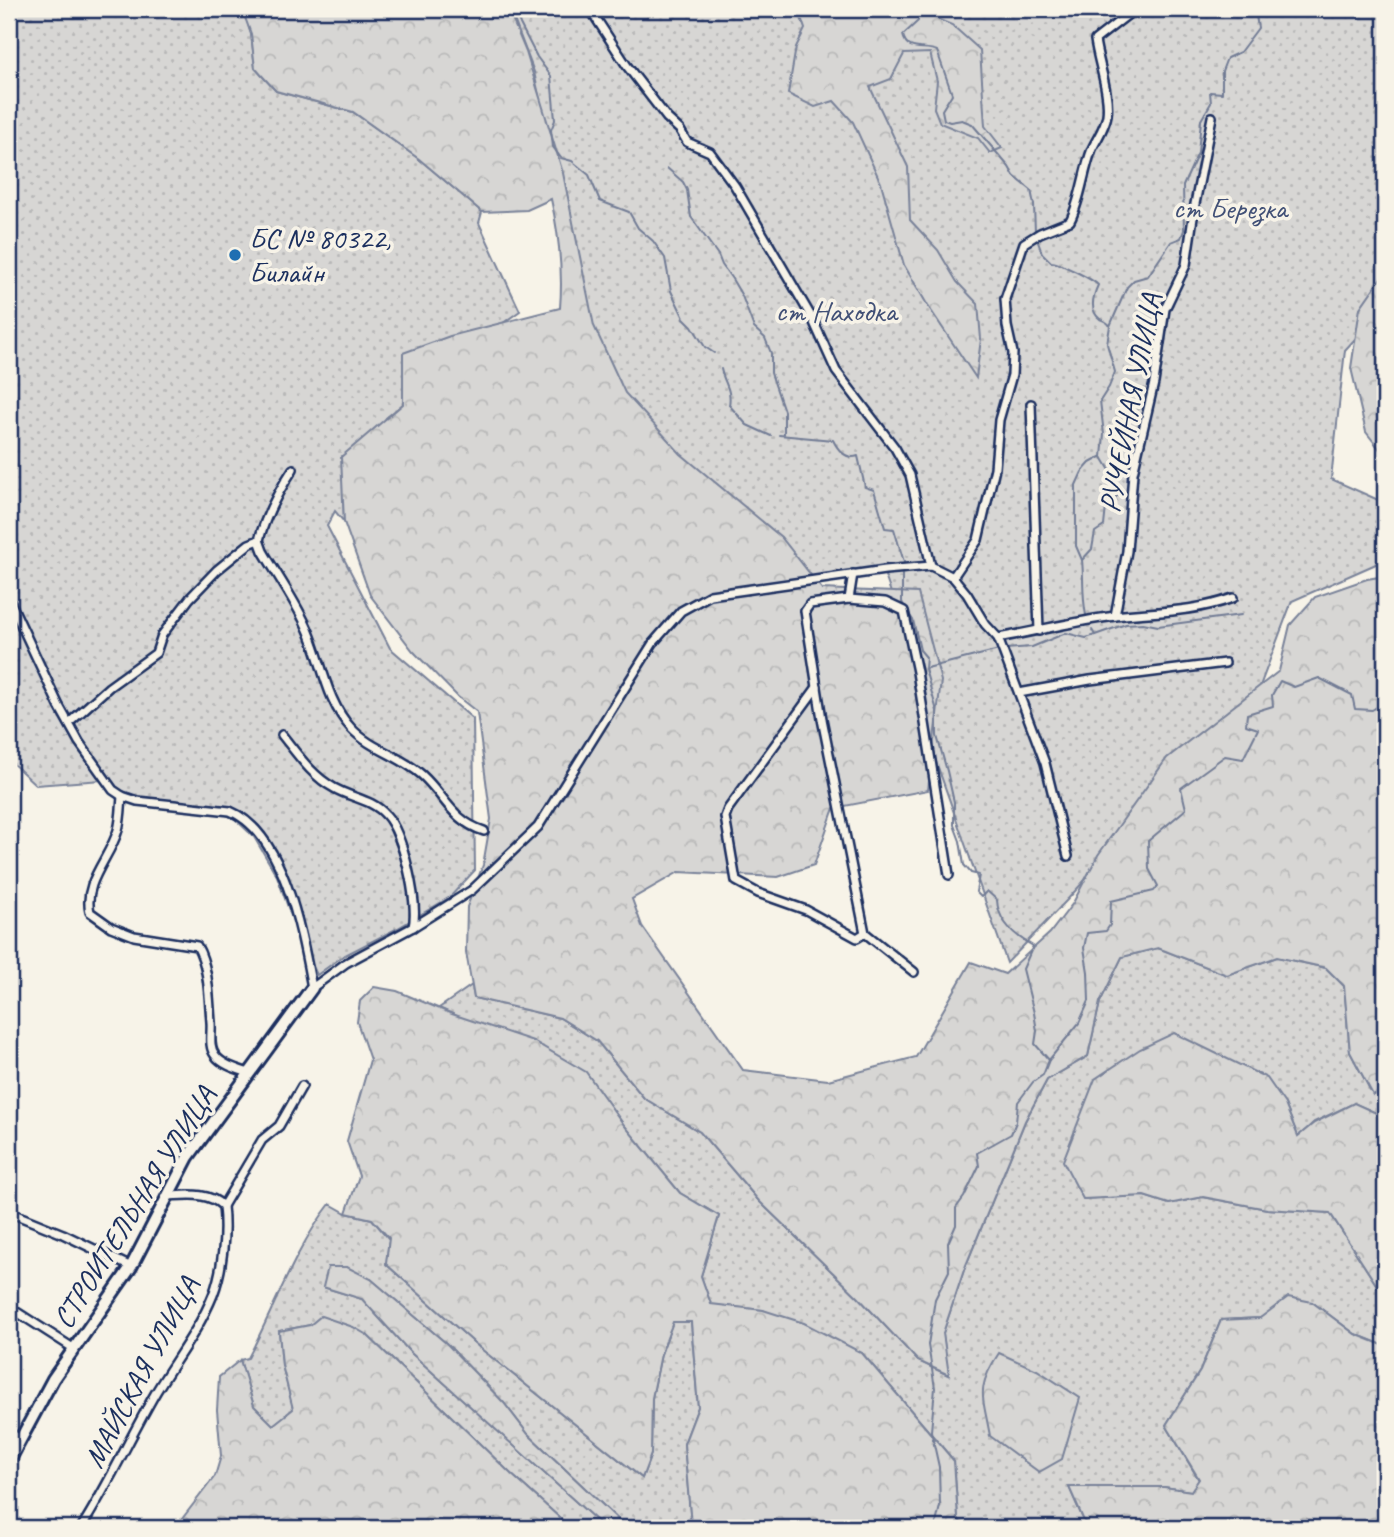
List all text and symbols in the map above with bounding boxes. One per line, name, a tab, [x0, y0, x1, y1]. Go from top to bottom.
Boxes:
park label: ст Березка	[1173, 189, 1290, 227]
place label: БС № 80322, Билайн	[249, 219, 391, 291]
marker: БС № 80322, Билайн	[227, 247, 243, 263]
street label: РУЧЕЙНАЯ УЛИЦА	[1090, 290, 1170, 515]
park label: ст Находка	[775, 292, 899, 330]
street label: СТРОИТЕЛЬНАЯ УЛИЦА	[44, 1078, 224, 1335]
street label: МАЙСКАЯ УЛИЦА	[75, 1269, 208, 1474]

